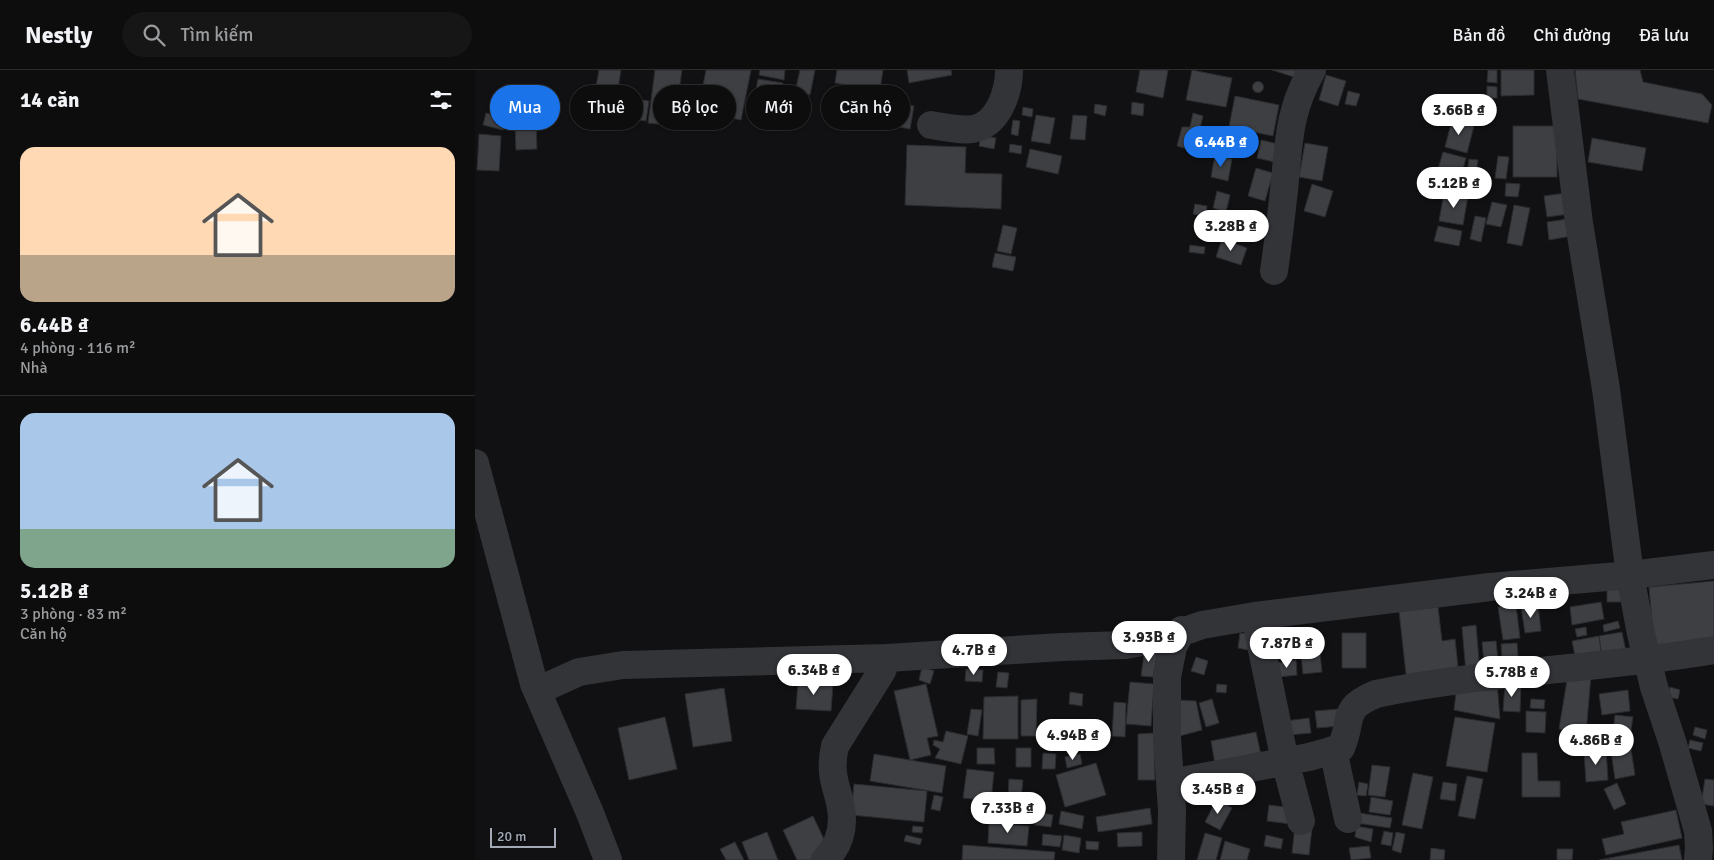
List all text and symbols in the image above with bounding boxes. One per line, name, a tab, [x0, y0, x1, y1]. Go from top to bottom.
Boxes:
search box	[122, 12, 472, 57]
text: Nestly	[25, 20, 92, 50]
icon: search	[140, 21, 168, 49]
text: Tìm kiếm	[180, 23, 253, 47]
text: Bản đồ	[1453, 24, 1505, 46]
text: Chỉ đường	[1533, 24, 1611, 46]
text: Đã lưu	[1639, 24, 1689, 46]
chip: Mua	[490, 85, 560, 130]
chip: Thuê	[570, 85, 643, 130]
chip: Bộ lọc	[653, 85, 736, 130]
chip: Mới	[746, 85, 811, 130]
chip: Căn hộ	[821, 85, 910, 130]
icon: filters	[427, 86, 455, 114]
text: 14 căn	[20, 87, 80, 113]
pin: 3.66B ₫	[1413, 93, 1505, 136]
text: 3.66B ₫	[1433, 100, 1485, 120]
pin: 6.44B ₫	[1175, 126, 1267, 168]
text: 6.44B ₫	[1195, 132, 1247, 152]
pin: 5.12B ₫	[1408, 166, 1500, 209]
text: 5.12B ₫	[1428, 173, 1480, 193]
icon: home	[193, 180, 283, 270]
pin: 3.28B ₫	[1185, 210, 1277, 252]
text: 3.28B ₫	[1205, 216, 1257, 236]
text: 6.44B ₫	[20, 312, 89, 338]
text: 4 phòng · 116 m²	[20, 338, 136, 358]
text: Nhà	[20, 358, 48, 378]
icon: home	[193, 445, 283, 535]
pin: 3.24B ₫	[1485, 576, 1577, 619]
text: 5.12B ₫	[20, 578, 89, 604]
text: 3.24B ₫	[1505, 583, 1557, 603]
text: 3 phòng · 83 m²	[20, 604, 127, 624]
pin: 3.93B ₫	[1103, 620, 1195, 663]
text: Căn hộ	[20, 624, 67, 644]
pin: 7.87B ₫	[1241, 626, 1333, 669]
text: 3.93B ₫	[1123, 627, 1175, 647]
text: 7.87B ₫	[1261, 633, 1313, 653]
pin: 4.7B ₫	[933, 634, 1015, 676]
text: 4.7B ₫	[952, 640, 996, 660]
pin: 6.34B ₫	[768, 654, 860, 696]
pin: 5.78B ₫	[1466, 656, 1558, 698]
text: 6.34B ₫	[788, 660, 840, 680]
text: 5.78B ₫	[1486, 662, 1538, 682]
pin: 4.94B ₫	[1027, 718, 1119, 761]
pin: 4.86B ₫	[1550, 724, 1642, 766]
text: 4.94B ₫	[1047, 725, 1099, 745]
text: 4.86B ₫	[1570, 730, 1622, 750]
pin: 3.45B ₫	[1172, 772, 1264, 815]
text: 3.45B ₫	[1192, 779, 1244, 799]
pin: 7.33B ₫	[962, 792, 1054, 834]
text: 7.33B ₫	[982, 798, 1034, 818]
scale bar	[490, 825, 556, 848]
text: 20 m	[497, 828, 526, 845]

